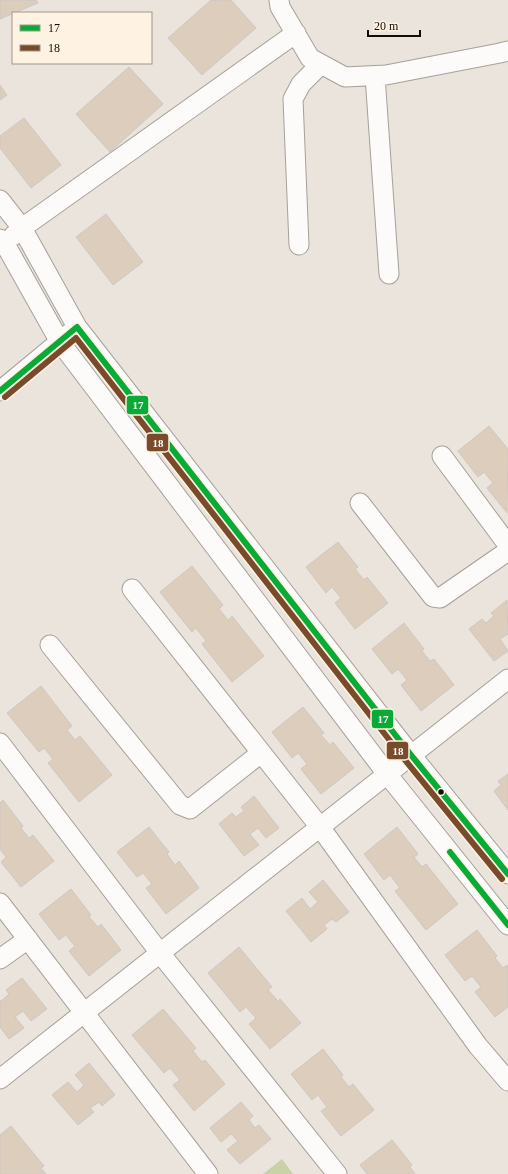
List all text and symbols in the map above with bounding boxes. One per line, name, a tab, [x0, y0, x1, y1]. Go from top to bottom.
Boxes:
legend	[12, 12, 152, 64]
scale bar	[368, 12, 420, 38]
text: 20 m	[374, 19, 399, 33]
text: 17	[48, 21, 60, 35]
text: 18	[48, 41, 60, 55]
line badge: 17	[126, 395, 149, 415]
text: 17	[133, 399, 144, 411]
line badge: 18	[146, 433, 169, 452]
text: 18	[153, 437, 164, 449]
line badge: 17	[371, 709, 394, 729]
text: 17	[378, 713, 389, 725]
line badge: 18	[386, 741, 409, 760]
text: 18	[393, 745, 404, 757]
unlabelled marker	[436, 787, 446, 797]

